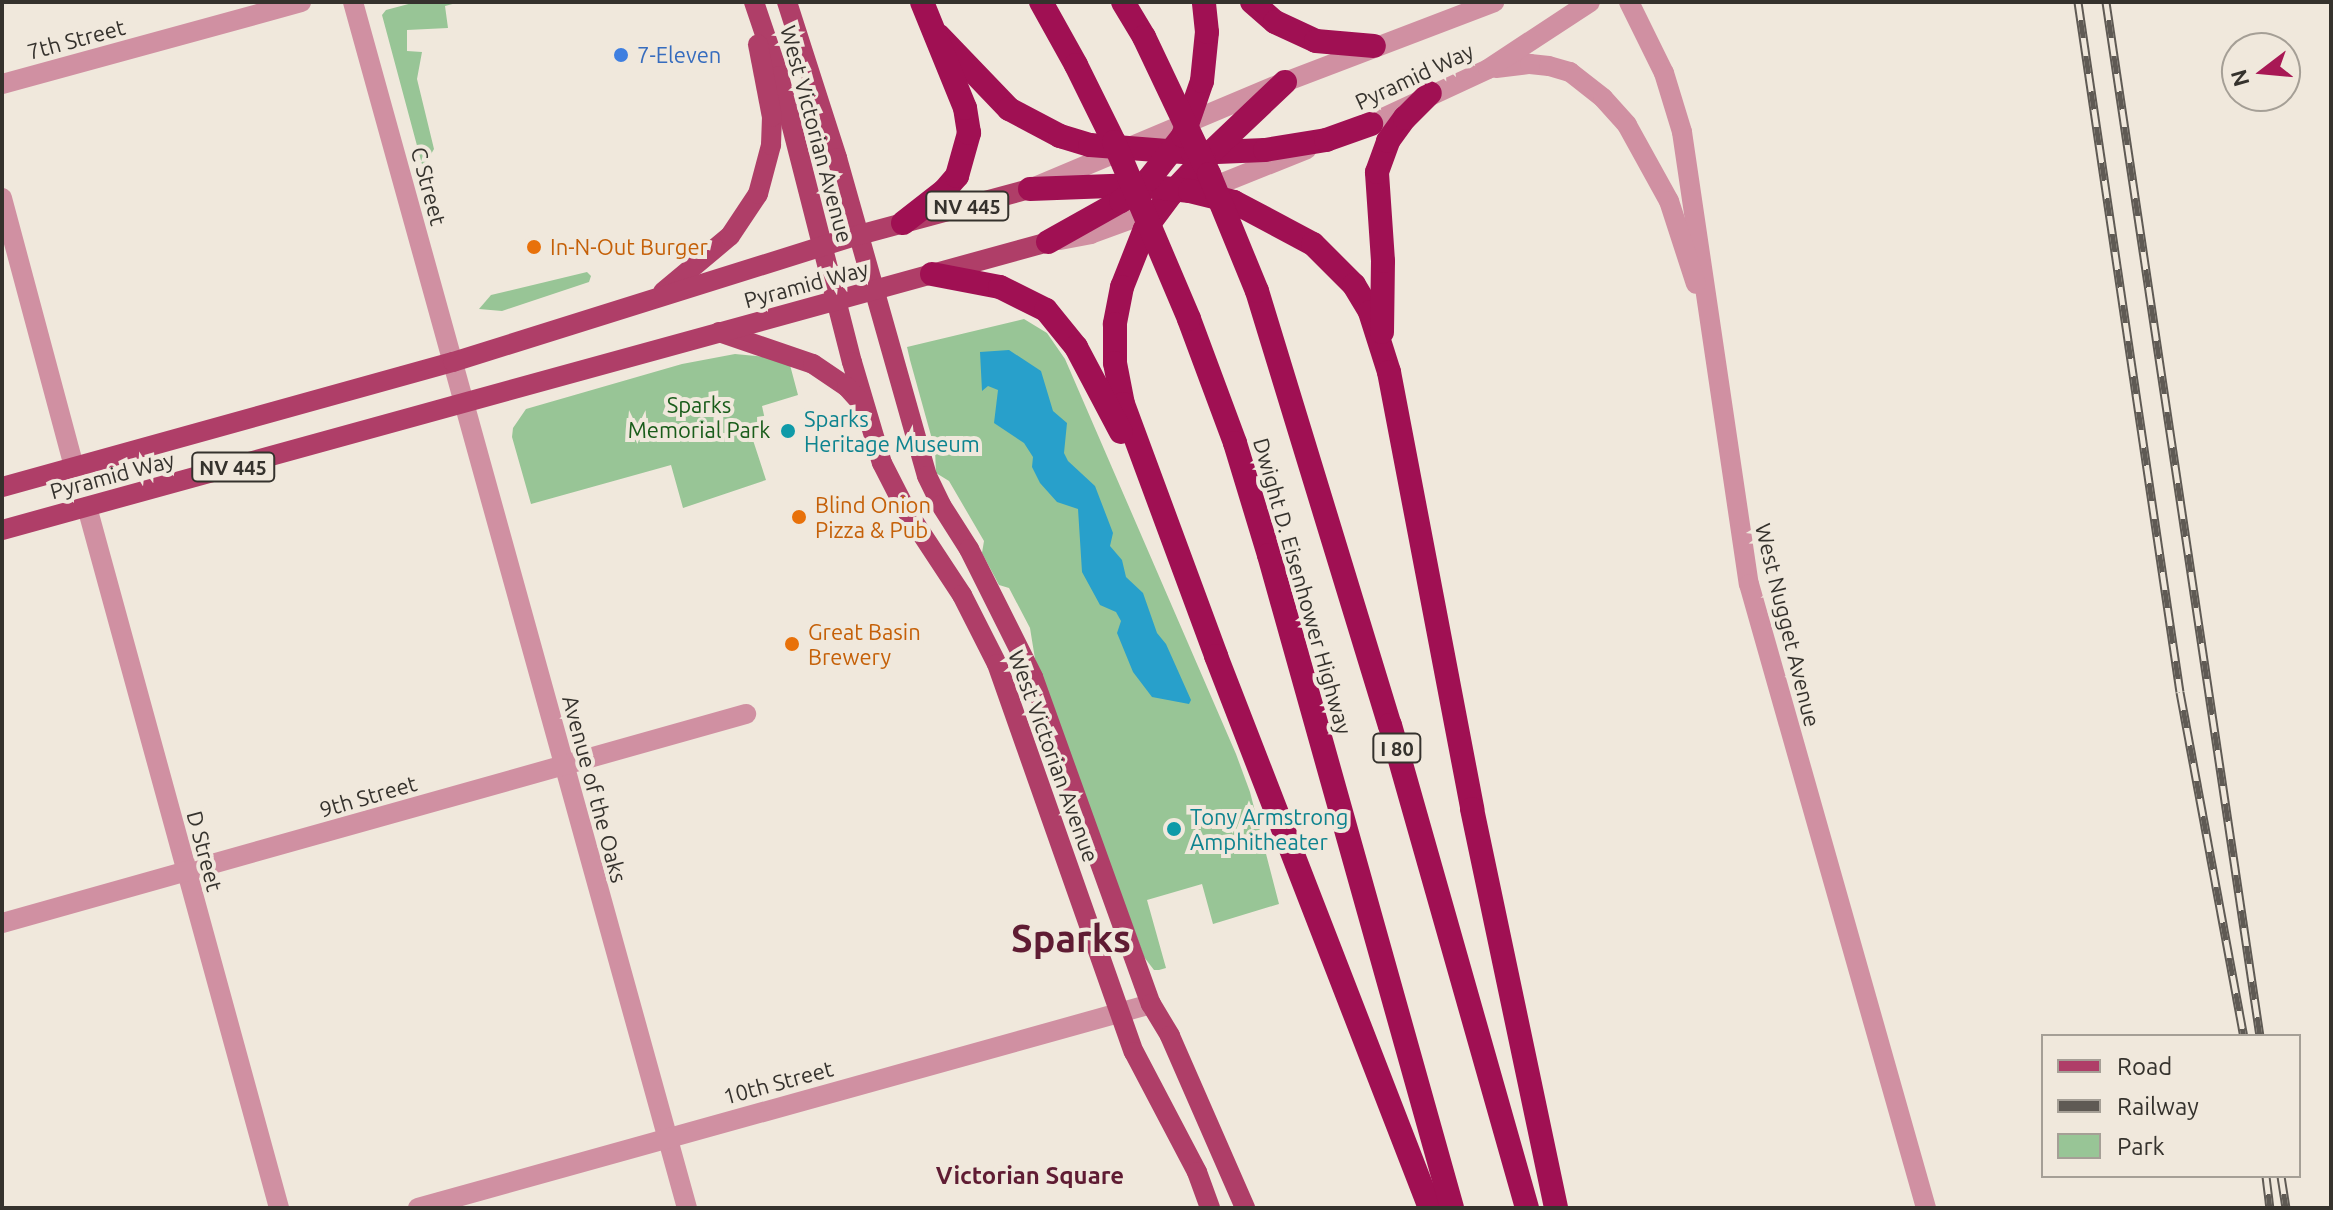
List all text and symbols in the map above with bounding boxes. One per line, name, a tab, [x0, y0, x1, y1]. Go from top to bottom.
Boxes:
street label: 7th Street	[24, 13, 128, 65]
street label: West Victorian Avenue	[775, 22, 859, 246]
north arrow	[2221, 32, 2301, 112]
street label: Pyramid Way	[1351, 37, 1477, 115]
place label: 7-Eleven	[637, 42, 721, 68]
marker: 7-Eleven	[612, 46, 630, 64]
text: N	[2225, 67, 2254, 90]
street label: C Street	[406, 144, 452, 228]
road number: NV 445	[925, 190, 1009, 222]
place label: In-N-Out Burger	[550, 234, 708, 260]
marker: In-N-Out Burger	[525, 238, 543, 256]
street label: Pyramid Way	[741, 255, 871, 313]
park label: Sparks Memorial Park	[628, 391, 770, 442]
place label: Sparks Heritage Museum	[804, 405, 980, 456]
marker: Sparks Heritage Museum	[779, 422, 797, 440]
street label: Dwight D. Eisenhower Highway	[1248, 435, 1358, 737]
street label: Pyramid Way	[47, 446, 177, 504]
road number: NV 445	[191, 451, 275, 483]
place label: Blind Onion Pizza & Pub	[815, 491, 931, 542]
marker: Blind Onion Pizza & Pub	[790, 508, 808, 526]
street label: West Nugget Avenue	[1750, 520, 1826, 730]
place label: Great Basin Brewery	[808, 618, 921, 670]
marker: Great Basin Brewery	[783, 635, 801, 653]
street label: West Victorian Avenue	[1003, 646, 1105, 866]
street label: Avenue of the Oaks	[557, 692, 633, 886]
road number: I 80	[1371, 732, 1423, 764]
street label: 9th Street	[316, 770, 420, 822]
place label: Tony Armstrong Amphitheater	[1190, 803, 1348, 854]
street label: D Street	[182, 808, 228, 894]
marker: Tony Armstrong Amphitheater	[1165, 820, 1183, 838]
district label: Sparks	[1011, 916, 1131, 962]
legend	[2041, 1034, 2301, 1178]
text: Road	[2117, 1053, 2172, 1080]
street label: 10th Street	[720, 1055, 836, 1109]
text: Railway	[2117, 1093, 2199, 1120]
text: Park	[2117, 1133, 2165, 1160]
district label: Victorian Square	[936, 1162, 1124, 1190]

